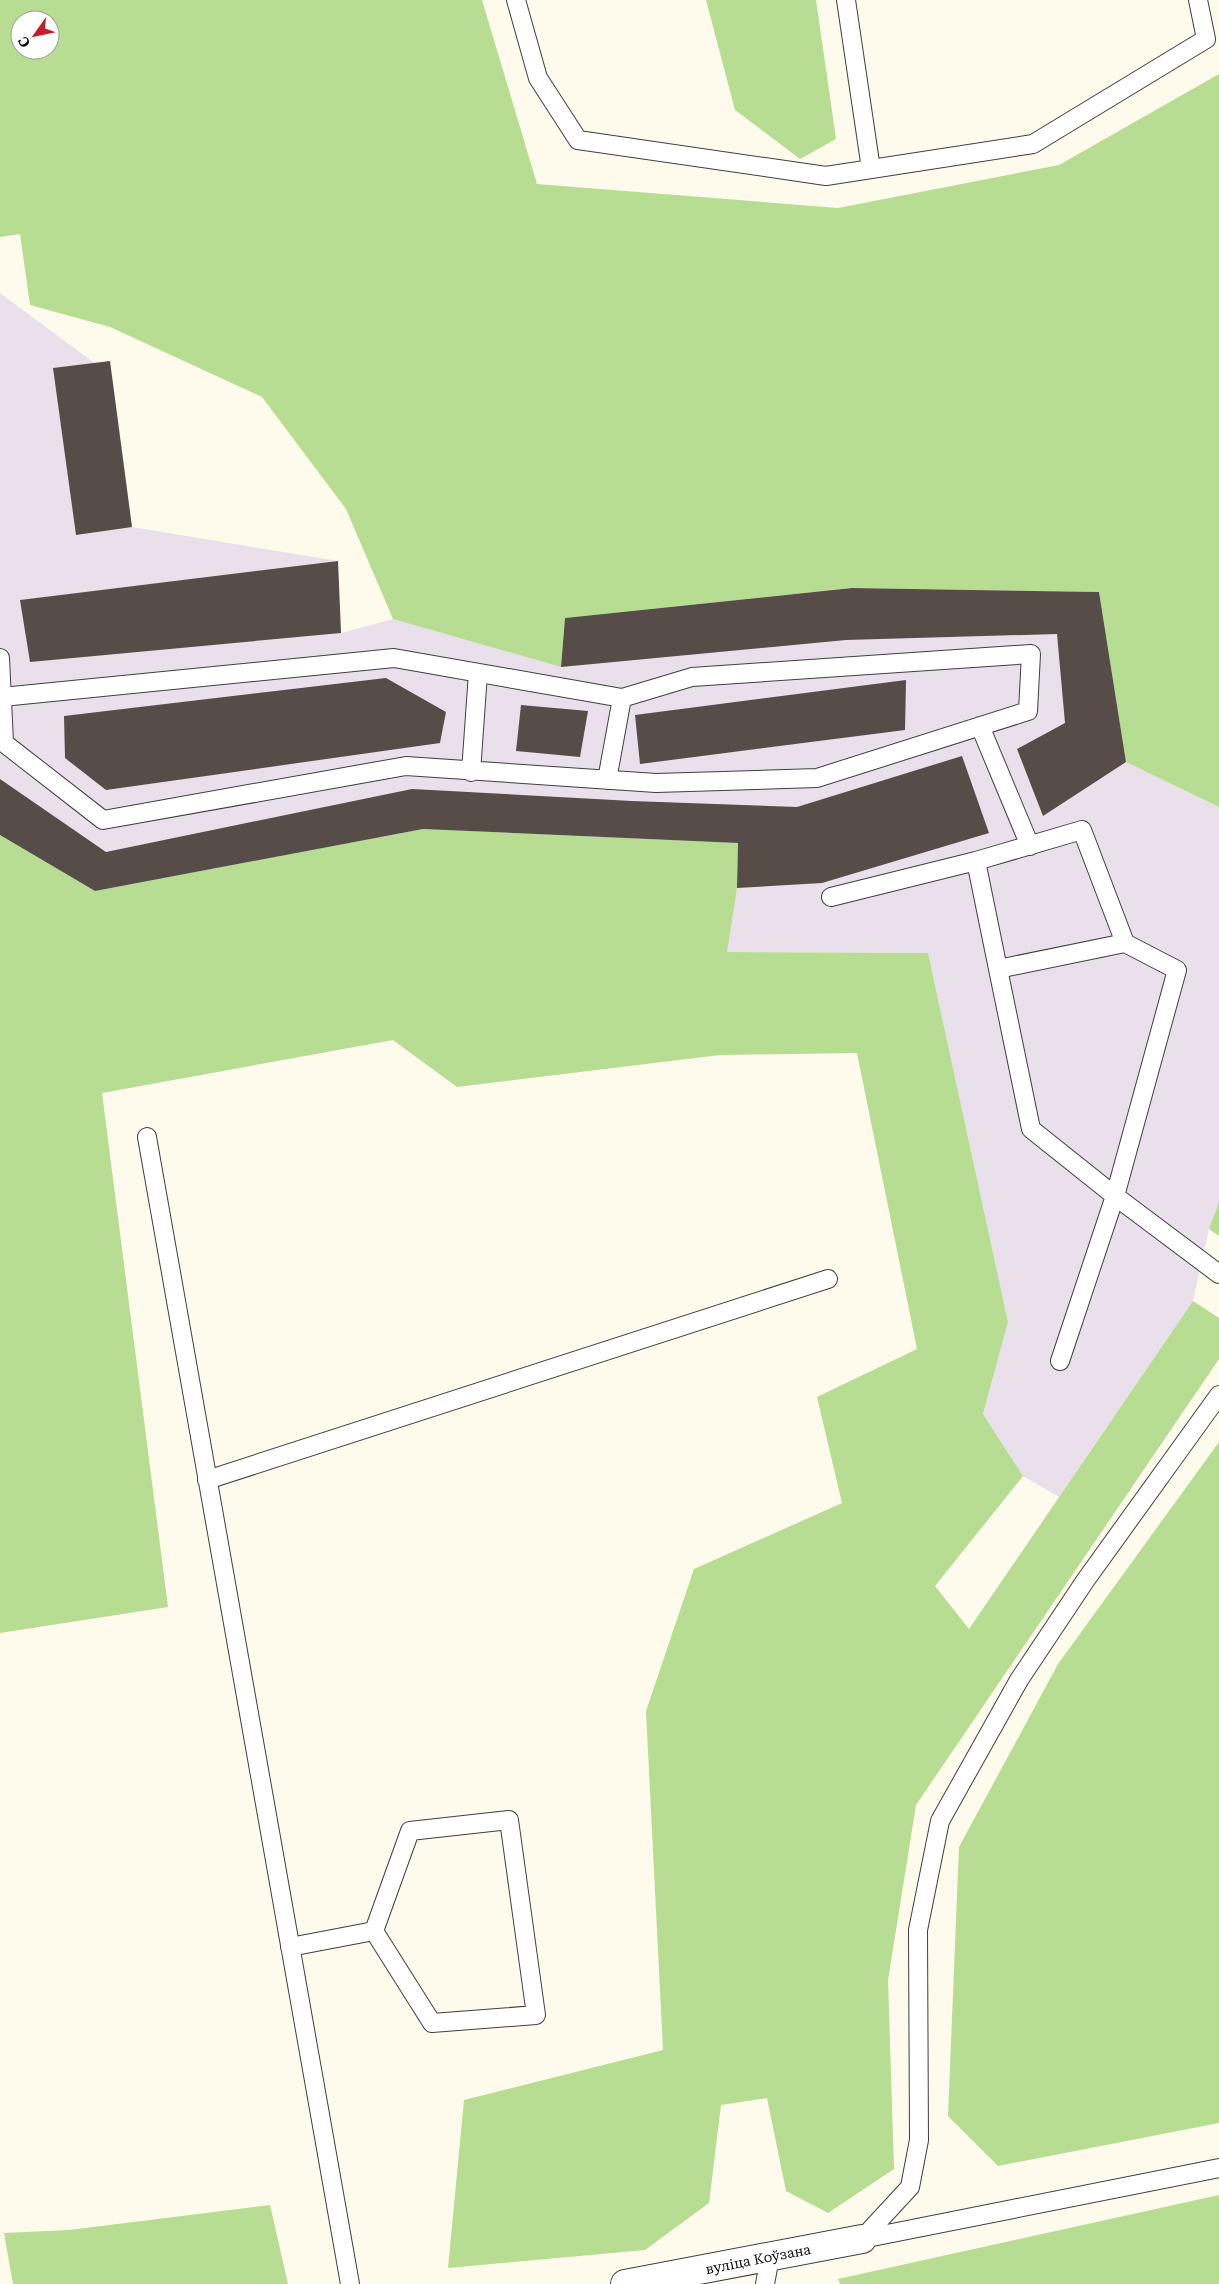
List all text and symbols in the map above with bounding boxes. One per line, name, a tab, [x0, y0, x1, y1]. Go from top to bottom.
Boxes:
north arrow	[10, 10, 60, 60]
text: С	[15, 33, 33, 51]
street label: вуліца Коўзана	[704, 2241, 812, 2277]

